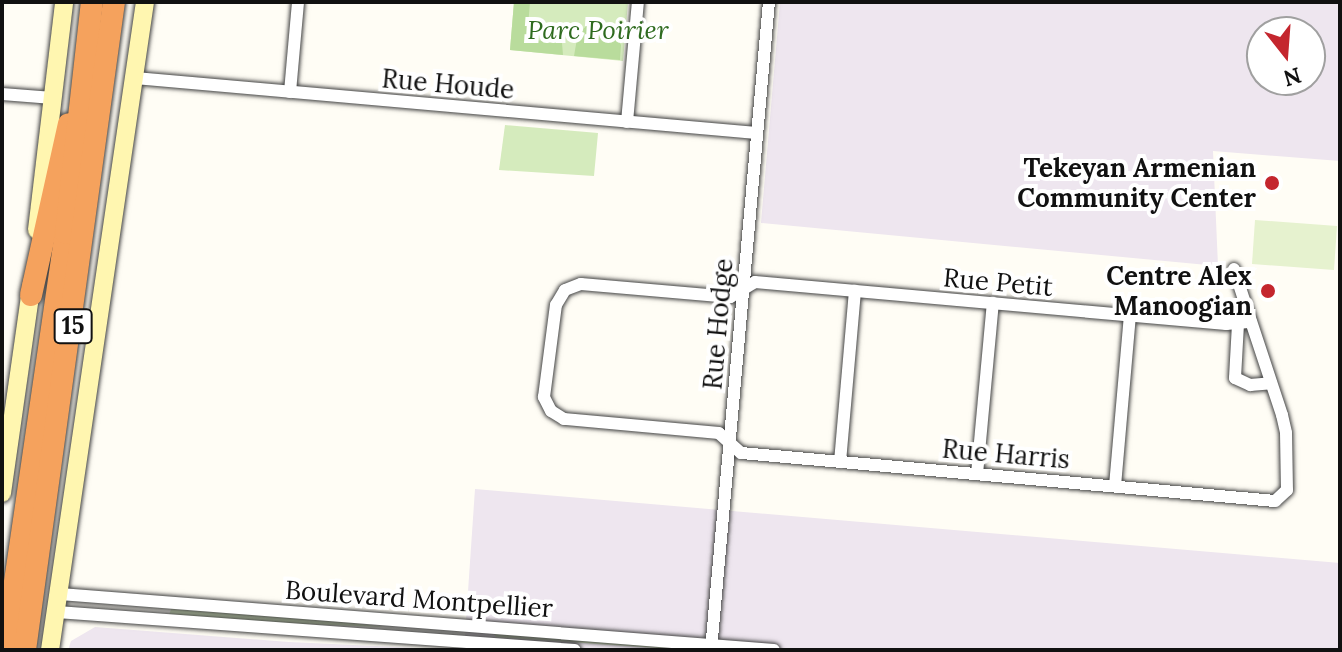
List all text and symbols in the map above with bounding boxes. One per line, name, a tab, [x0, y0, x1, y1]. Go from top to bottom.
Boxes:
park label: Parc Poirier	[527, 14, 669, 46]
north arrow	[1246, 16, 1326, 96]
text: N	[1280, 61, 1305, 93]
street label: Rue Houde	[380, 63, 516, 105]
place label: Tekeyan Armenian Community Center	[1017, 152, 1256, 214]
marker: Tekeyan Armenian Community Center	[1263, 174, 1281, 192]
street label: Rue Hodge	[697, 257, 739, 391]
place label: Centre Alex Manoogian	[1106, 260, 1252, 322]
street label: Rue Petit	[942, 262, 1054, 302]
marker: Centre Alex Manoogian	[1259, 282, 1277, 300]
road number: 15	[53, 306, 93, 346]
street label: Rue Harris	[941, 433, 1071, 475]
street label: Boulevard Montpellier	[284, 574, 554, 624]

